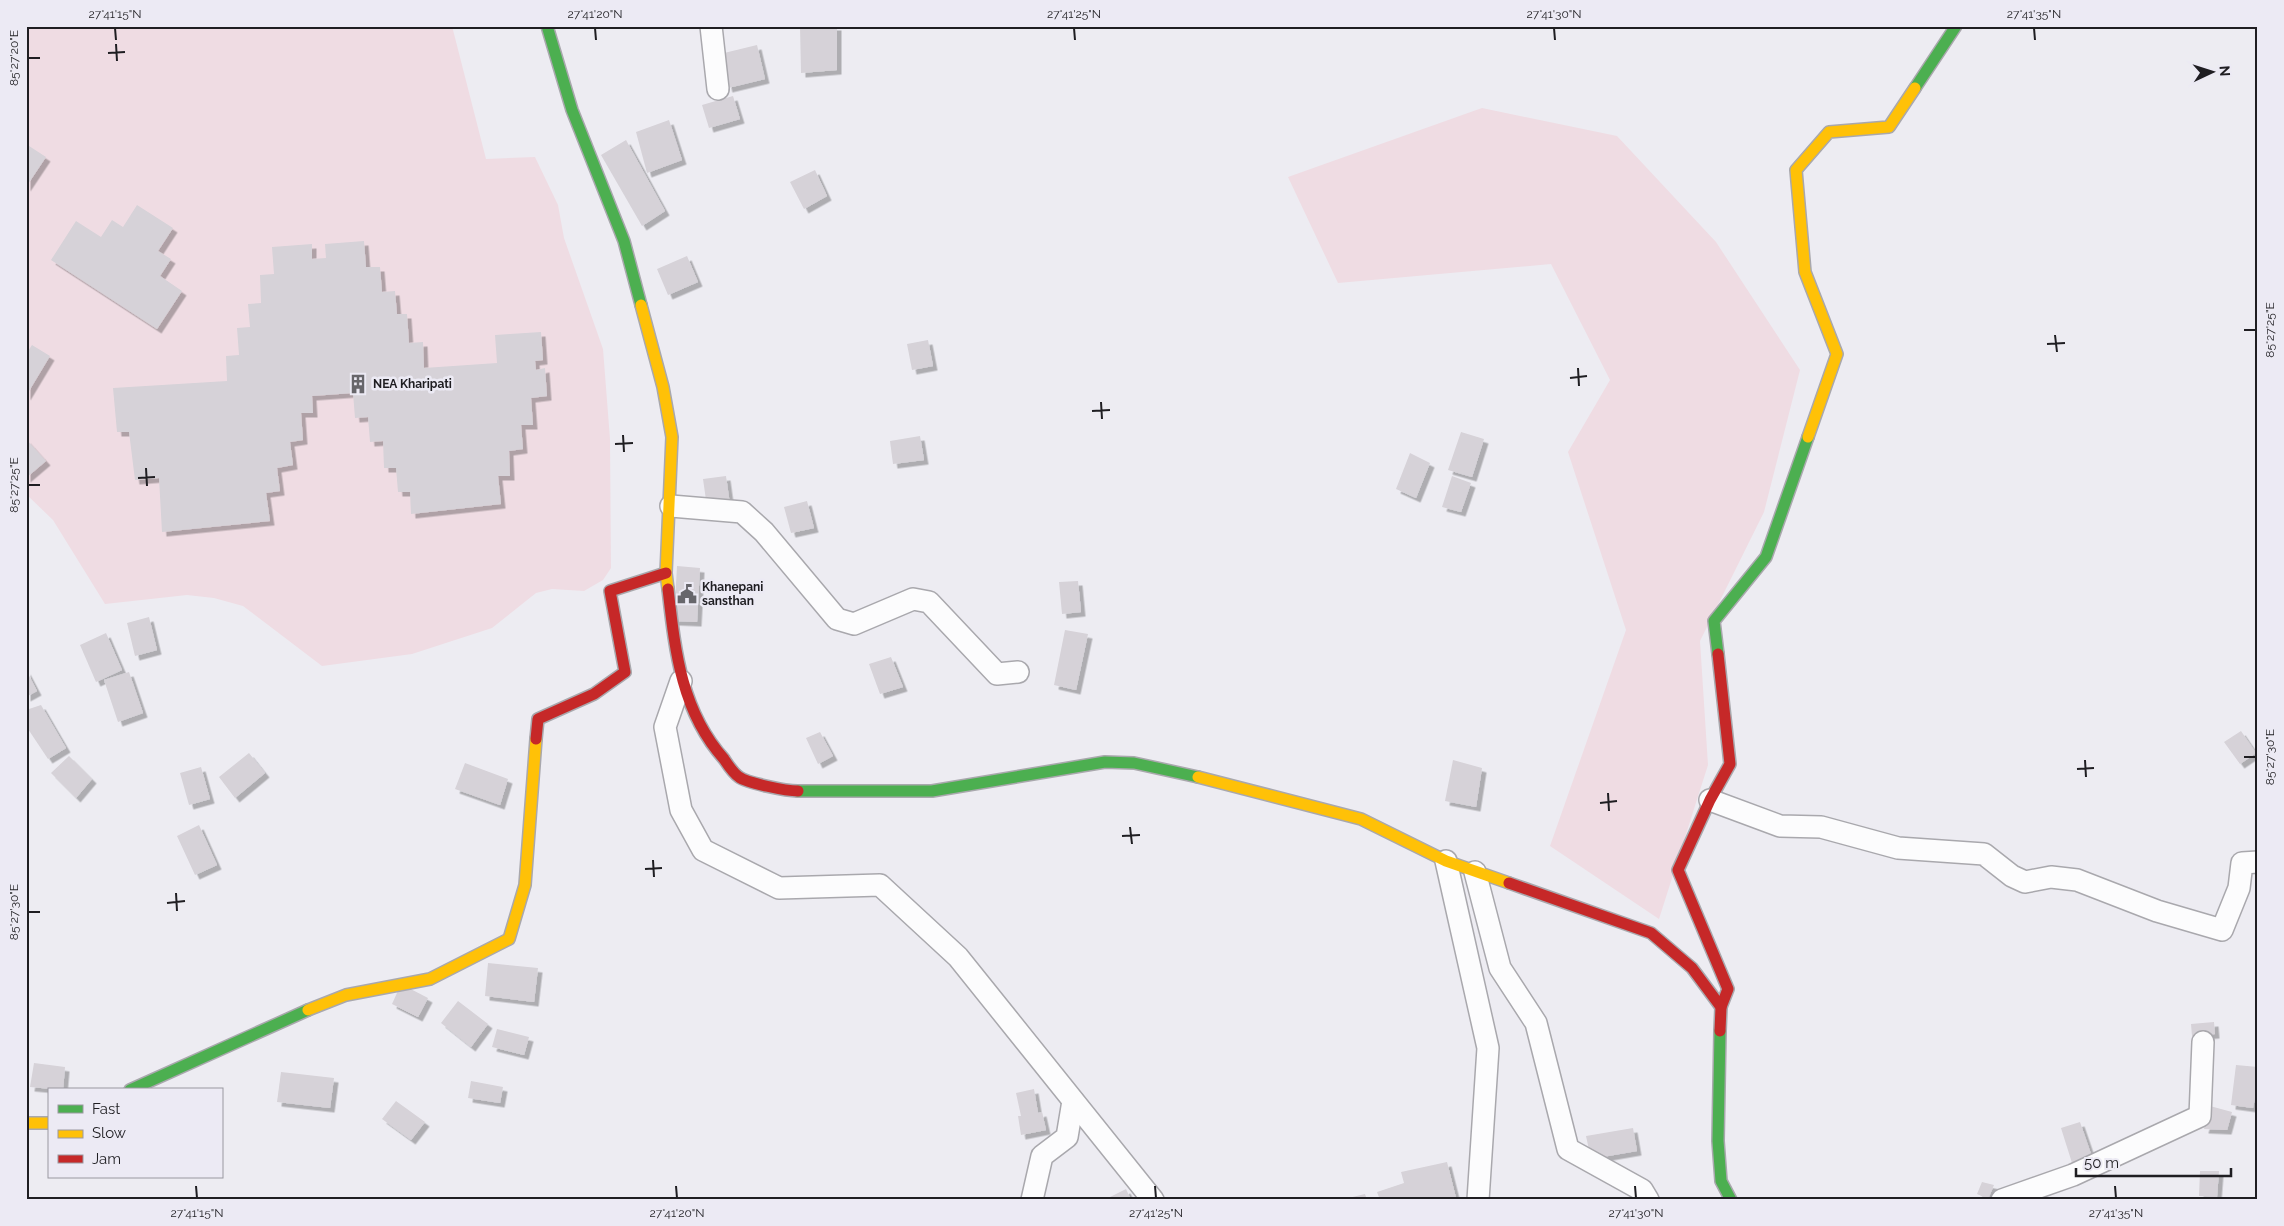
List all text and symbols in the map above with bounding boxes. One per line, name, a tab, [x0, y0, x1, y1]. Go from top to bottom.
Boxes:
text: 27°41'15"N	[88, 7, 142, 21]
text: 27°41'20"N	[568, 7, 622, 21]
text: 27°41'25"N	[1047, 7, 1101, 21]
text: 27°41'30"N	[1526, 7, 1582, 21]
text: 27°41'35"N	[2007, 7, 2061, 21]
text: 85°27'20"E	[7, 30, 21, 86]
north arrow	[2186, 48, 2236, 98]
text: N	[2217, 65, 2233, 77]
text: 85°27'25"E	[2263, 302, 2277, 358]
building icon: NEA Kharipati	[347, 373, 369, 395]
place label: NEA Kharipati	[373, 377, 452, 391]
text: 85°27'25"E	[7, 457, 21, 513]
place label: Khanepani sansthan	[702, 580, 763, 608]
public building icon: Khanepani sansthan	[676, 583, 698, 605]
text: 85°27'30"E	[2263, 729, 2277, 785]
text: 85°27'30"E	[7, 884, 21, 940]
legend	[48, 1088, 222, 1178]
text: Fast	[92, 1100, 120, 1118]
text: Slow	[92, 1124, 126, 1142]
scale bar	[2076, 1146, 2232, 1178]
text: Jam	[92, 1150, 121, 1168]
text: 50 m	[2084, 1154, 2119, 1172]
text: 27°41'15"N	[170, 1206, 224, 1220]
text: 27°41'20"N	[650, 1206, 704, 1220]
text: 27°41'25"N	[1129, 1206, 1183, 1220]
text: 27°41'30"N	[1608, 1206, 1664, 1220]
text: 27°41'35"N	[2089, 1206, 2143, 1220]

